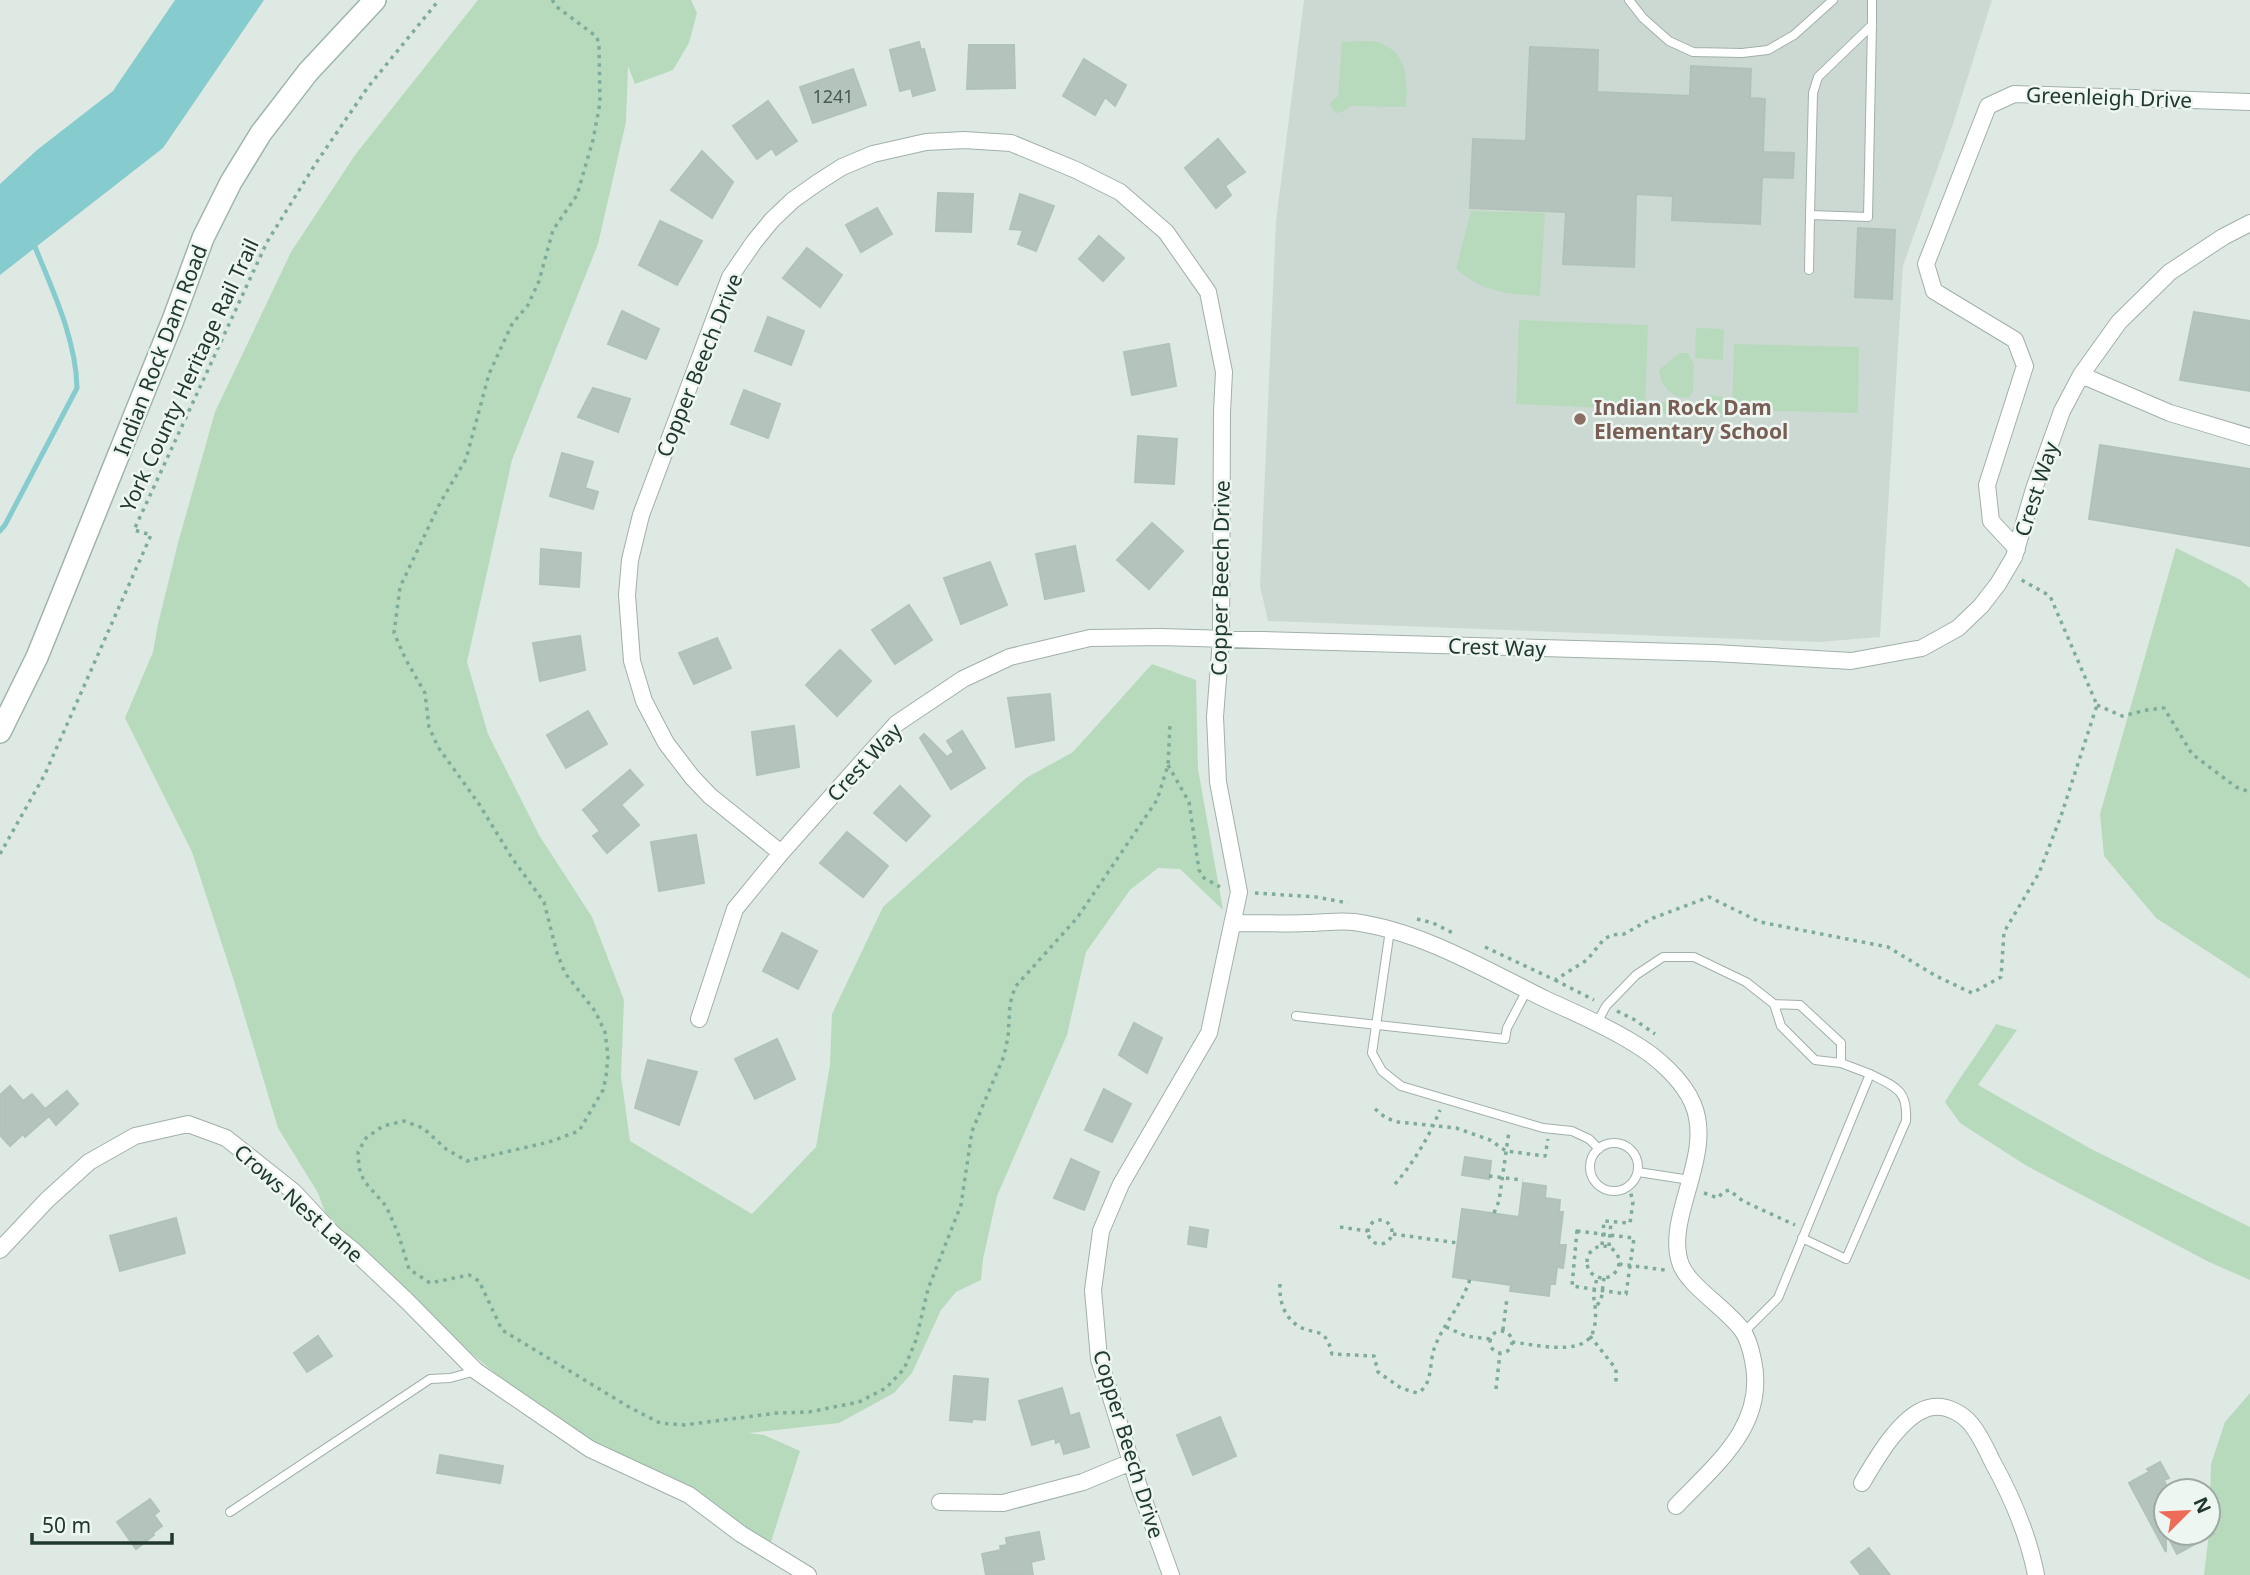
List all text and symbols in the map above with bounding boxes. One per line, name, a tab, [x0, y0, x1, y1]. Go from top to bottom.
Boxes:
street label: Greenleigh Drive	[2025, 80, 2193, 114]
house number: 1241	[812, 84, 854, 108]
street label: York County Heritage Rail Trail	[113, 234, 265, 516]
street label: Indian Rock Dam Road	[107, 240, 213, 460]
street label: Copper Beech Drive	[649, 269, 749, 461]
place label: Indian Rock Dam Elementary School	[1594, 393, 1788, 445]
marker: Indian Rock Dam Elementary School	[1572, 411, 1588, 427]
street label: Crest Way	[2008, 438, 2065, 540]
street label: Copper Beech Drive	[1204, 480, 1236, 676]
street label: Crest Way	[1448, 631, 1547, 663]
street label: Crest Way	[820, 716, 908, 807]
street label: Crows Nest Lane	[229, 1138, 369, 1268]
street label: Copper Beech Drive	[1087, 1346, 1171, 1542]
north arrow	[2152, 1477, 2222, 1547]
text: N	[2188, 1493, 2218, 1517]
scale bar	[32, 1502, 172, 1546]
text: 50 m	[42, 1511, 91, 1539]

